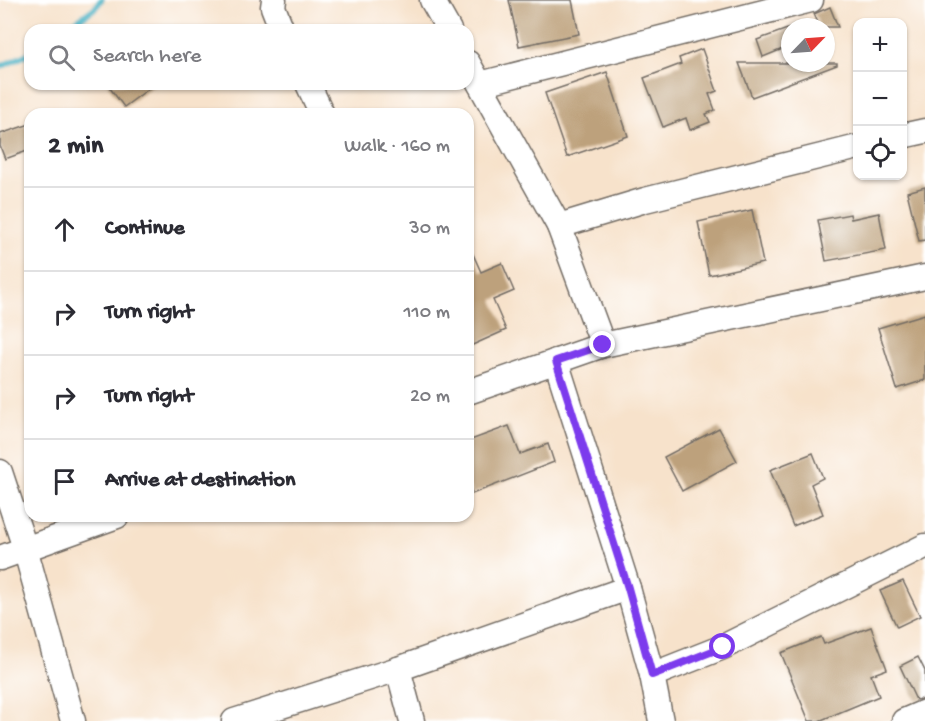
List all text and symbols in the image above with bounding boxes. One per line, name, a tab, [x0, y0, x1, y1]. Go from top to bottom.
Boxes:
north arrow	[781, 18, 835, 72]
map controls	[853, 18, 907, 180]
button: +	[853, 18, 907, 72]
search box	[24, 24, 474, 90]
icon: search	[45, 41, 78, 74]
text: Search here	[93, 44, 201, 70]
button: −	[853, 72, 907, 126]
button: locate	[853, 126, 907, 180]
text: 2 min	[48, 132, 103, 163]
text: Walk · 160 m	[344, 136, 450, 159]
icon: ahead	[48, 213, 81, 246]
text: Continue	[105, 216, 185, 242]
text: 30 m	[409, 218, 450, 241]
icon: right	[48, 297, 81, 330]
text: Turn right	[105, 300, 193, 326]
text: 110 m	[404, 302, 450, 325]
route end	[589, 331, 615, 357]
icon: right	[48, 381, 81, 414]
text: Turn right	[105, 384, 193, 410]
text: 20 m	[410, 386, 450, 409]
icon: arrive	[48, 465, 81, 498]
text: Arrive at destination	[105, 468, 295, 494]
route start	[709, 633, 735, 659]

